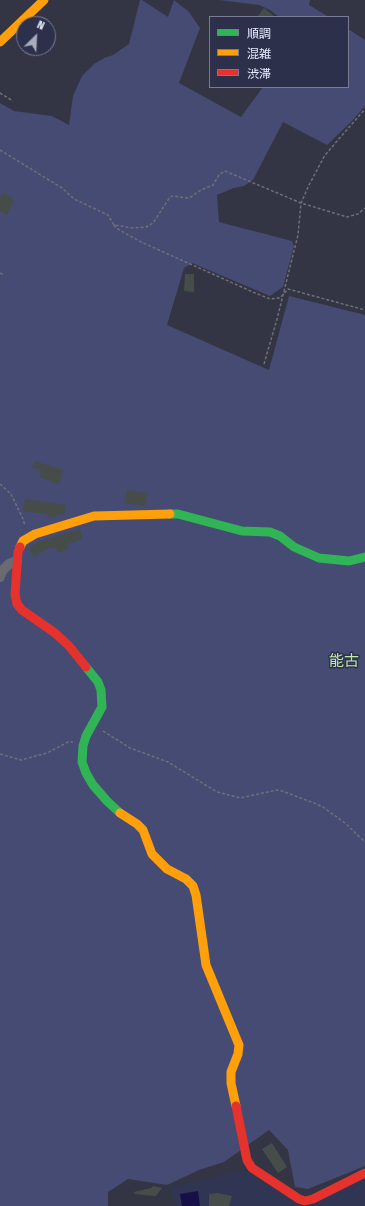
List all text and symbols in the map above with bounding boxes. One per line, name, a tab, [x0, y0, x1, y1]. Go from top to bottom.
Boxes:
north arrow	[16, 16, 56, 56]
legend	[209, 16, 349, 88]
text: N	[35, 18, 46, 33]
text: 順調	[247, 27, 271, 41]
text: 混雑	[247, 47, 271, 61]
text: 渋滞	[247, 67, 271, 81]
district label: 能古	[329, 653, 359, 671]

